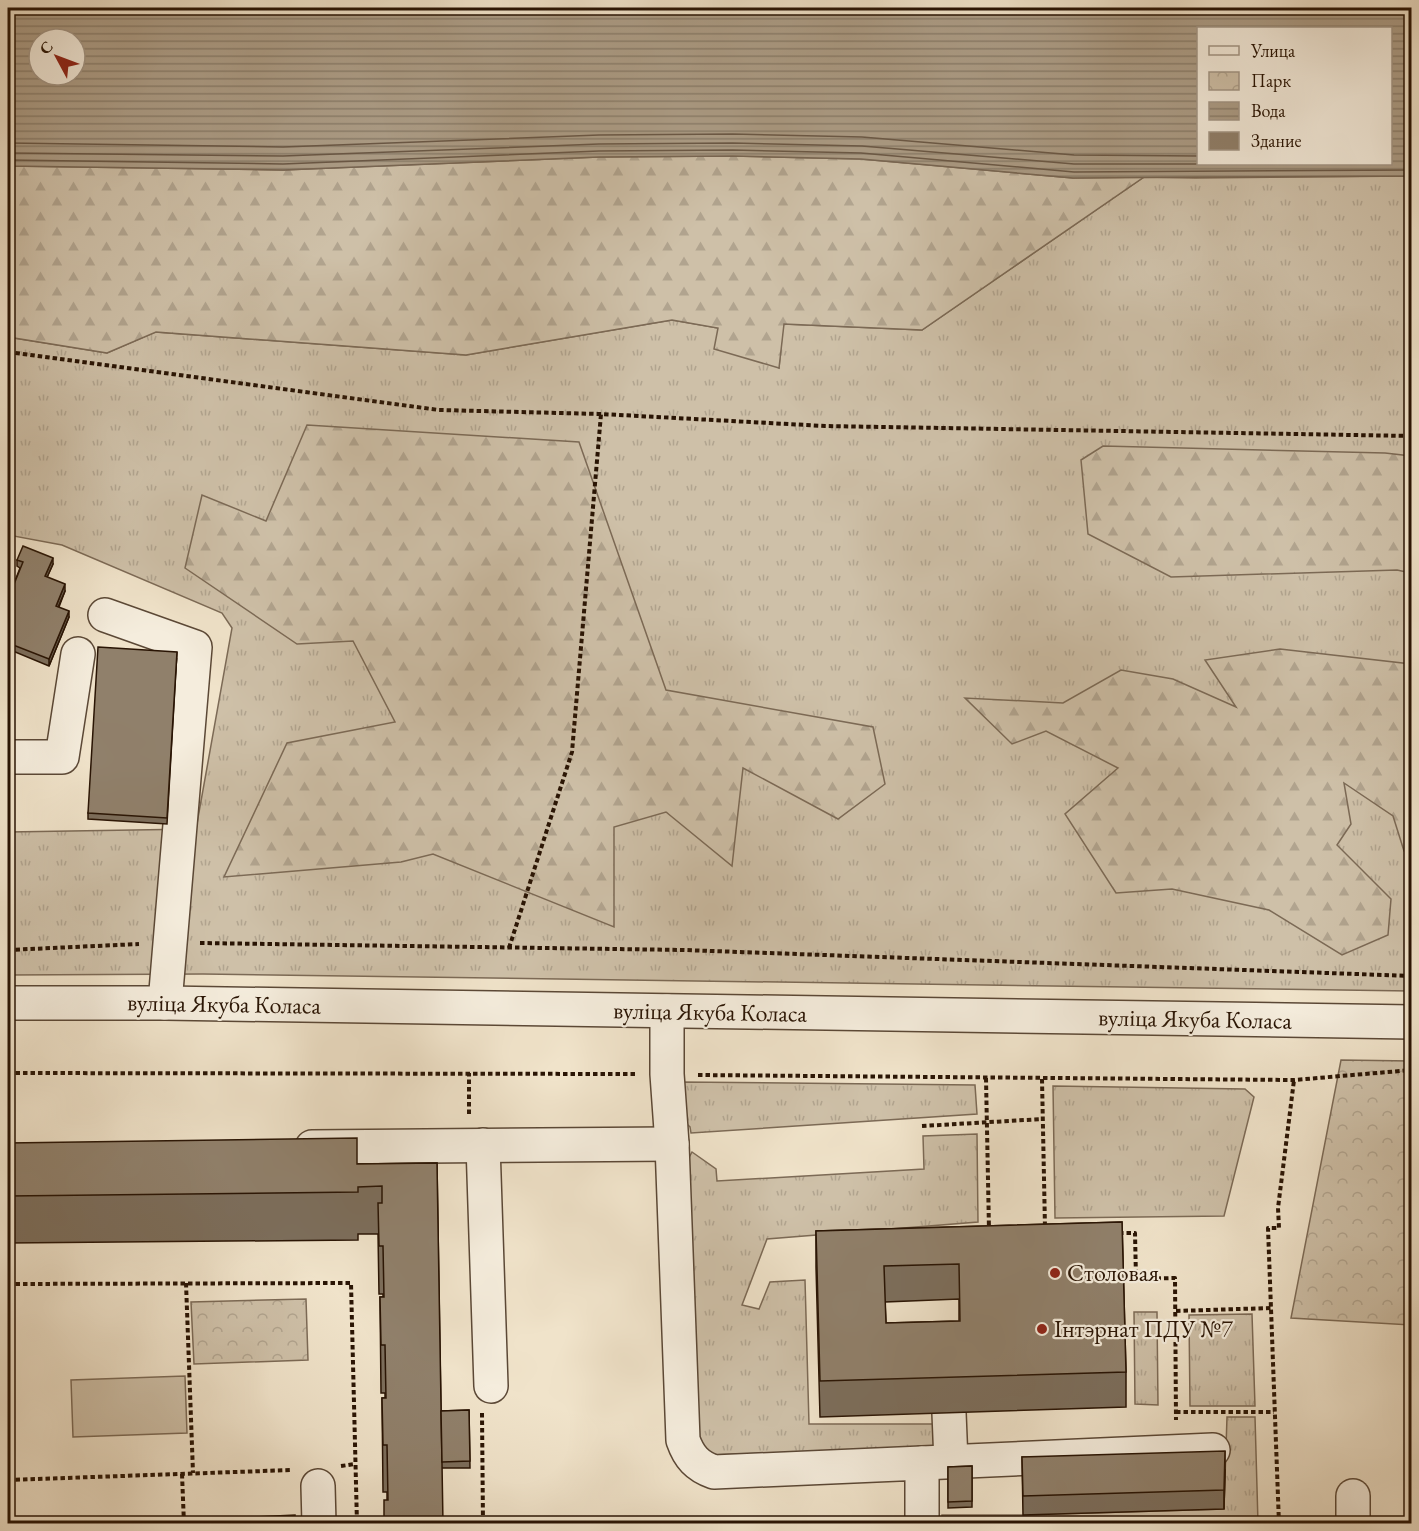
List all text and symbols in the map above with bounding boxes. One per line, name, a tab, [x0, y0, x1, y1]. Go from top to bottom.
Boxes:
north arrow	[27, 27, 87, 87]
legend	[1197, 27, 1392, 165]
text: С	[34, 36, 58, 59]
text: Улица	[1250, 39, 1296, 62]
text: Парк	[1251, 69, 1291, 92]
text: Вода	[1251, 99, 1286, 122]
text: Здание	[1251, 129, 1301, 152]
street label: вуліца Якуба Коласа	[127, 986, 322, 1021]
street label: вуліца Якуба Коласа	[613, 994, 808, 1029]
street label: вуліца Якуба Коласа	[1098, 1001, 1293, 1036]
place label: Столовая	[1067, 1257, 1159, 1288]
marker: Столовая	[1048, 1266, 1062, 1280]
place label: Інтэрнат ПДУ №7	[1054, 1313, 1233, 1344]
marker: Інтэрнат ПДУ №7	[1035, 1322, 1049, 1336]

